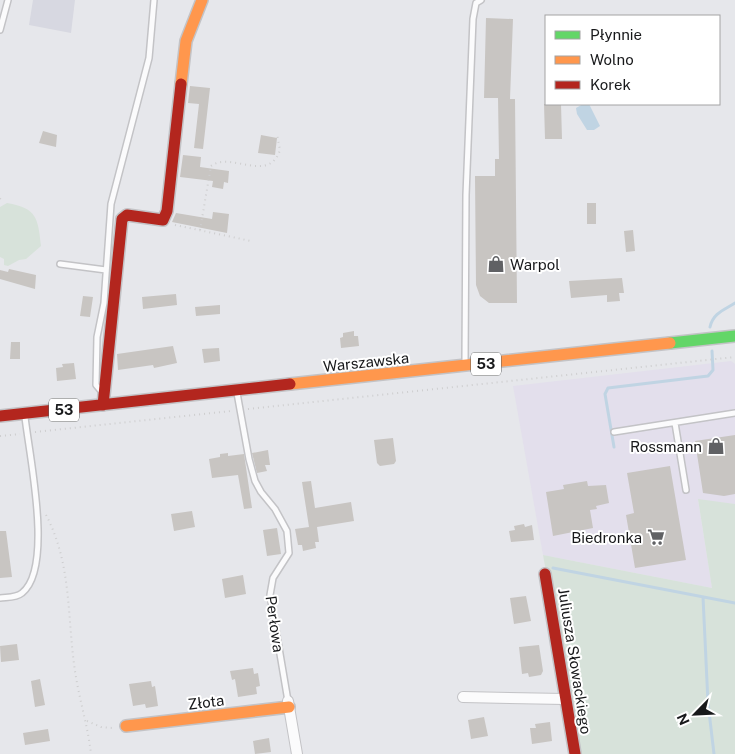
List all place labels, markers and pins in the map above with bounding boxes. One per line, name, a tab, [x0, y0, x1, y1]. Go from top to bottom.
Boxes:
shop icon: Warpol	[486, 254, 506, 274]
place label: Warpol	[510, 256, 560, 273]
shop icon: Rossmann	[706, 436, 726, 456]
place label: Rossmann	[630, 438, 702, 455]
supermarket icon: Biedronka	[646, 527, 666, 547]
place label: Biedronka	[571, 529, 642, 546]

